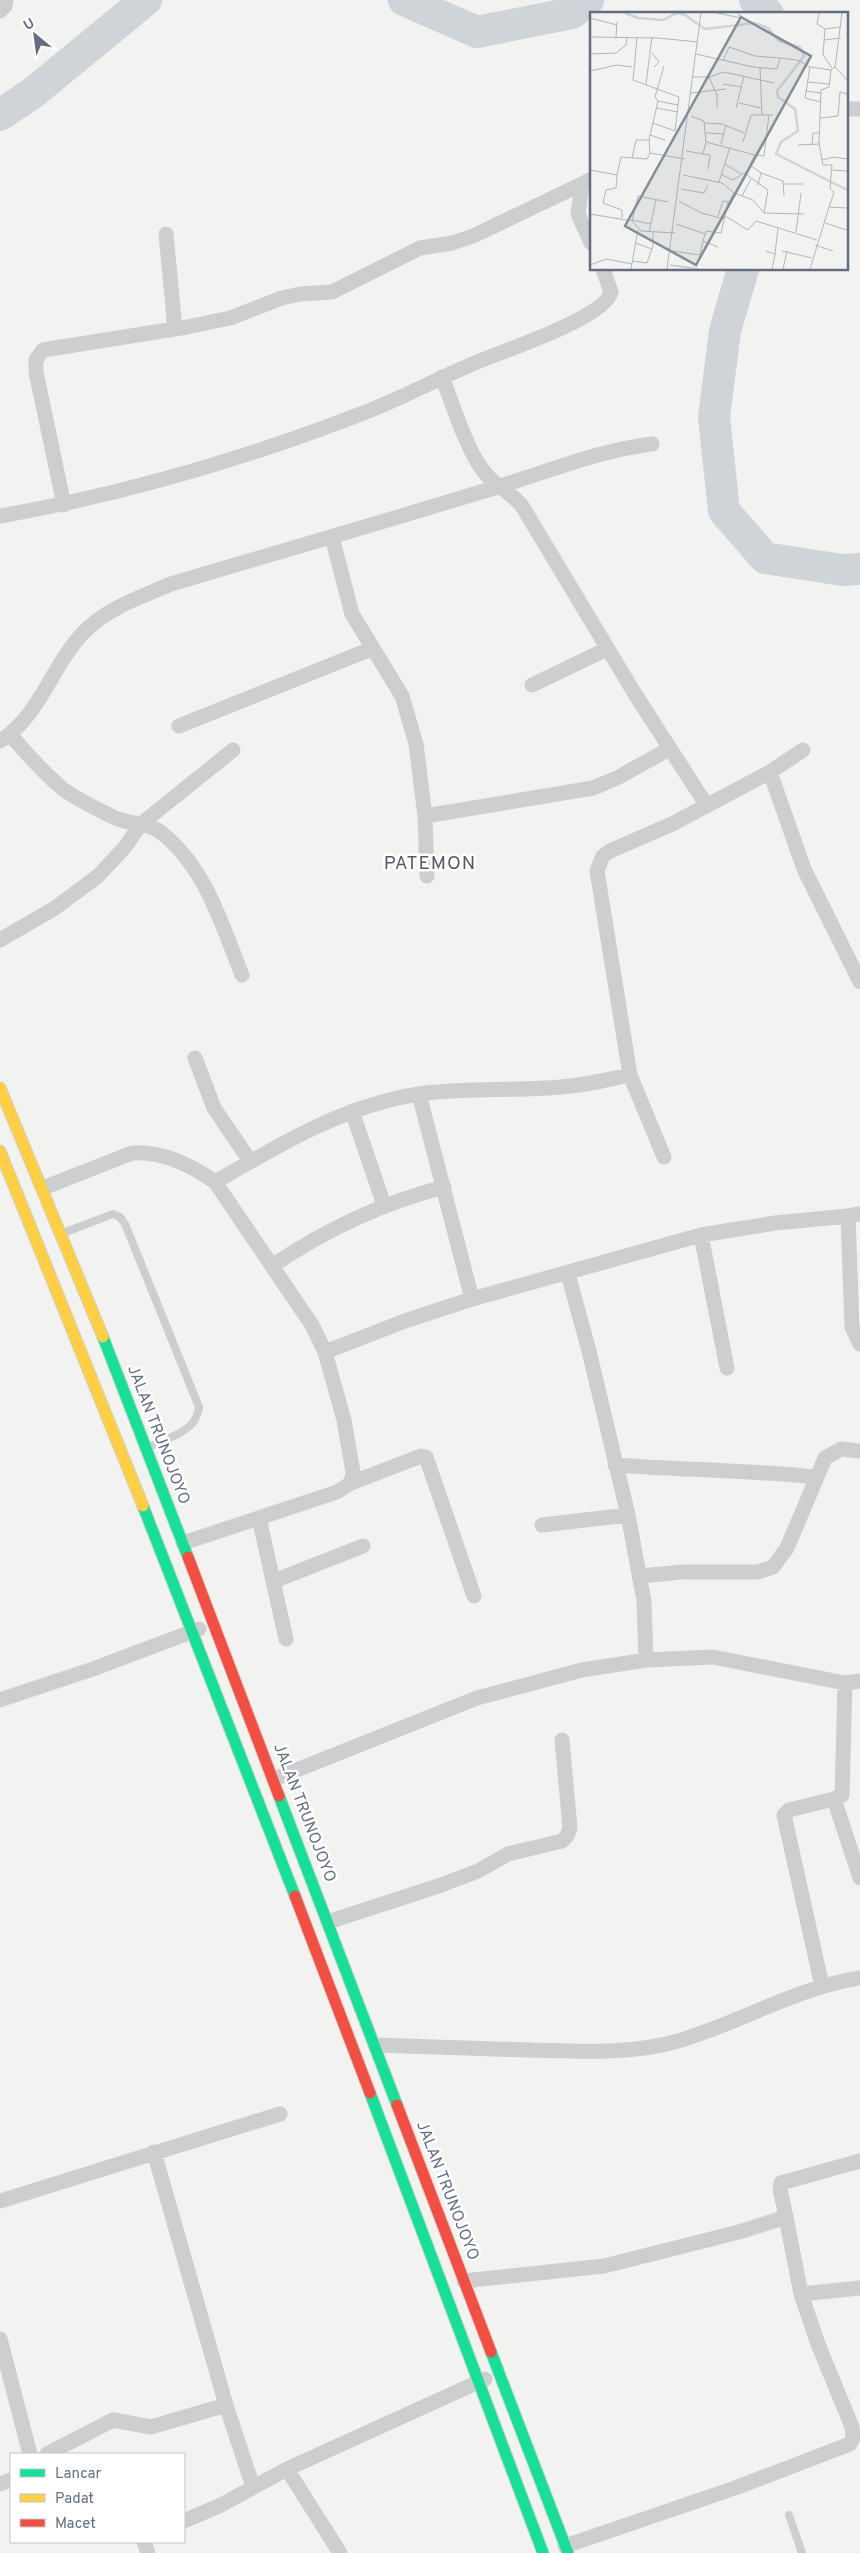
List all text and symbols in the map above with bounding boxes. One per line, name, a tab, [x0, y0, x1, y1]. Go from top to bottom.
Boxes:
north arrow	[10, 10, 60, 60]
inset map	[590, 12, 848, 270]
text: U	[21, 15, 38, 35]
district label: PATEMON	[384, 852, 476, 876]
street label: JALAN TRUNOJOYO	[122, 1363, 194, 1507]
street label: JALAN TRUNOJOYO	[268, 1741, 340, 1885]
street label: JALAN TRUNOJOYO	[411, 2119, 483, 2263]
legend	[10, 2453, 185, 2543]
text: Lancar	[55, 2465, 102, 2484]
text: Padat	[55, 2490, 94, 2509]
text: Macet	[55, 2515, 96, 2534]

